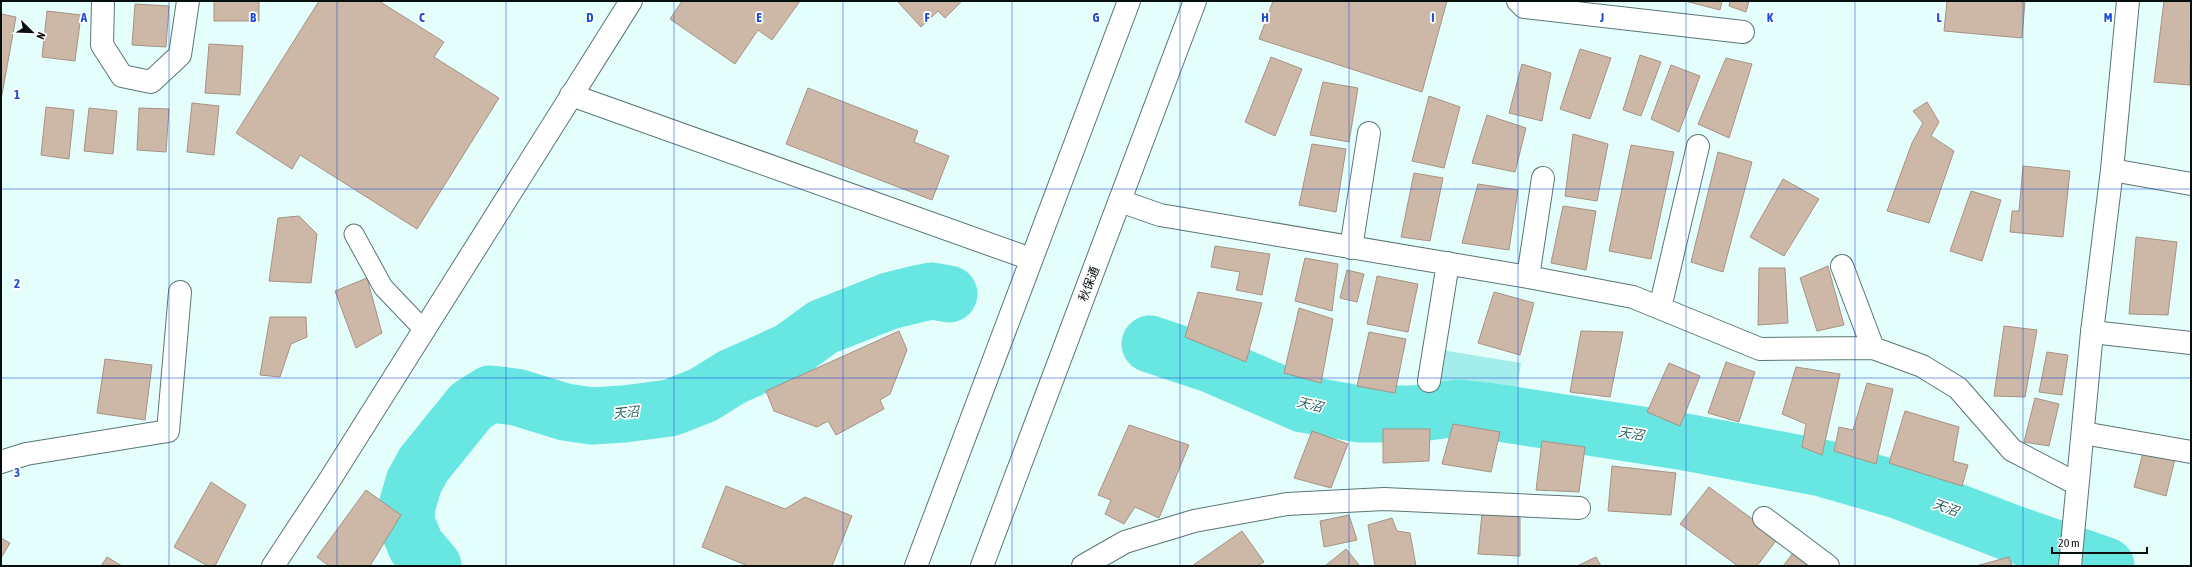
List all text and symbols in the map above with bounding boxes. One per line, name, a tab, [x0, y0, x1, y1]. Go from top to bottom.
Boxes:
text: A	[80, 10, 88, 25]
text: B	[250, 10, 257, 25]
text: C	[419, 10, 425, 25]
text: D	[586, 10, 594, 25]
text: E	[756, 10, 762, 25]
text: F	[924, 10, 930, 25]
text: G	[1093, 10, 1100, 25]
text: H	[1261, 10, 1269, 25]
text: I	[1431, 10, 1435, 25]
text: J	[1599, 10, 1604, 25]
text: K	[1767, 10, 1774, 25]
text: L	[1936, 10, 1942, 25]
text: M	[2104, 10, 2113, 25]
north arrow	[12, 12, 52, 52]
text: N	[34, 31, 48, 41]
text: 1	[14, 87, 20, 102]
street label: 秋保通	[1076, 265, 1102, 303]
text: 2	[14, 276, 20, 291]
water label: 天沼	[1295, 394, 1326, 415]
water label: 天沼	[612, 403, 642, 421]
water label: 天沼	[1617, 424, 1647, 443]
text: 3	[14, 465, 20, 480]
water label: 天沼	[1931, 496, 1962, 520]
scale bar	[2052, 529, 2147, 555]
text: 20 m	[2058, 536, 2080, 550]

